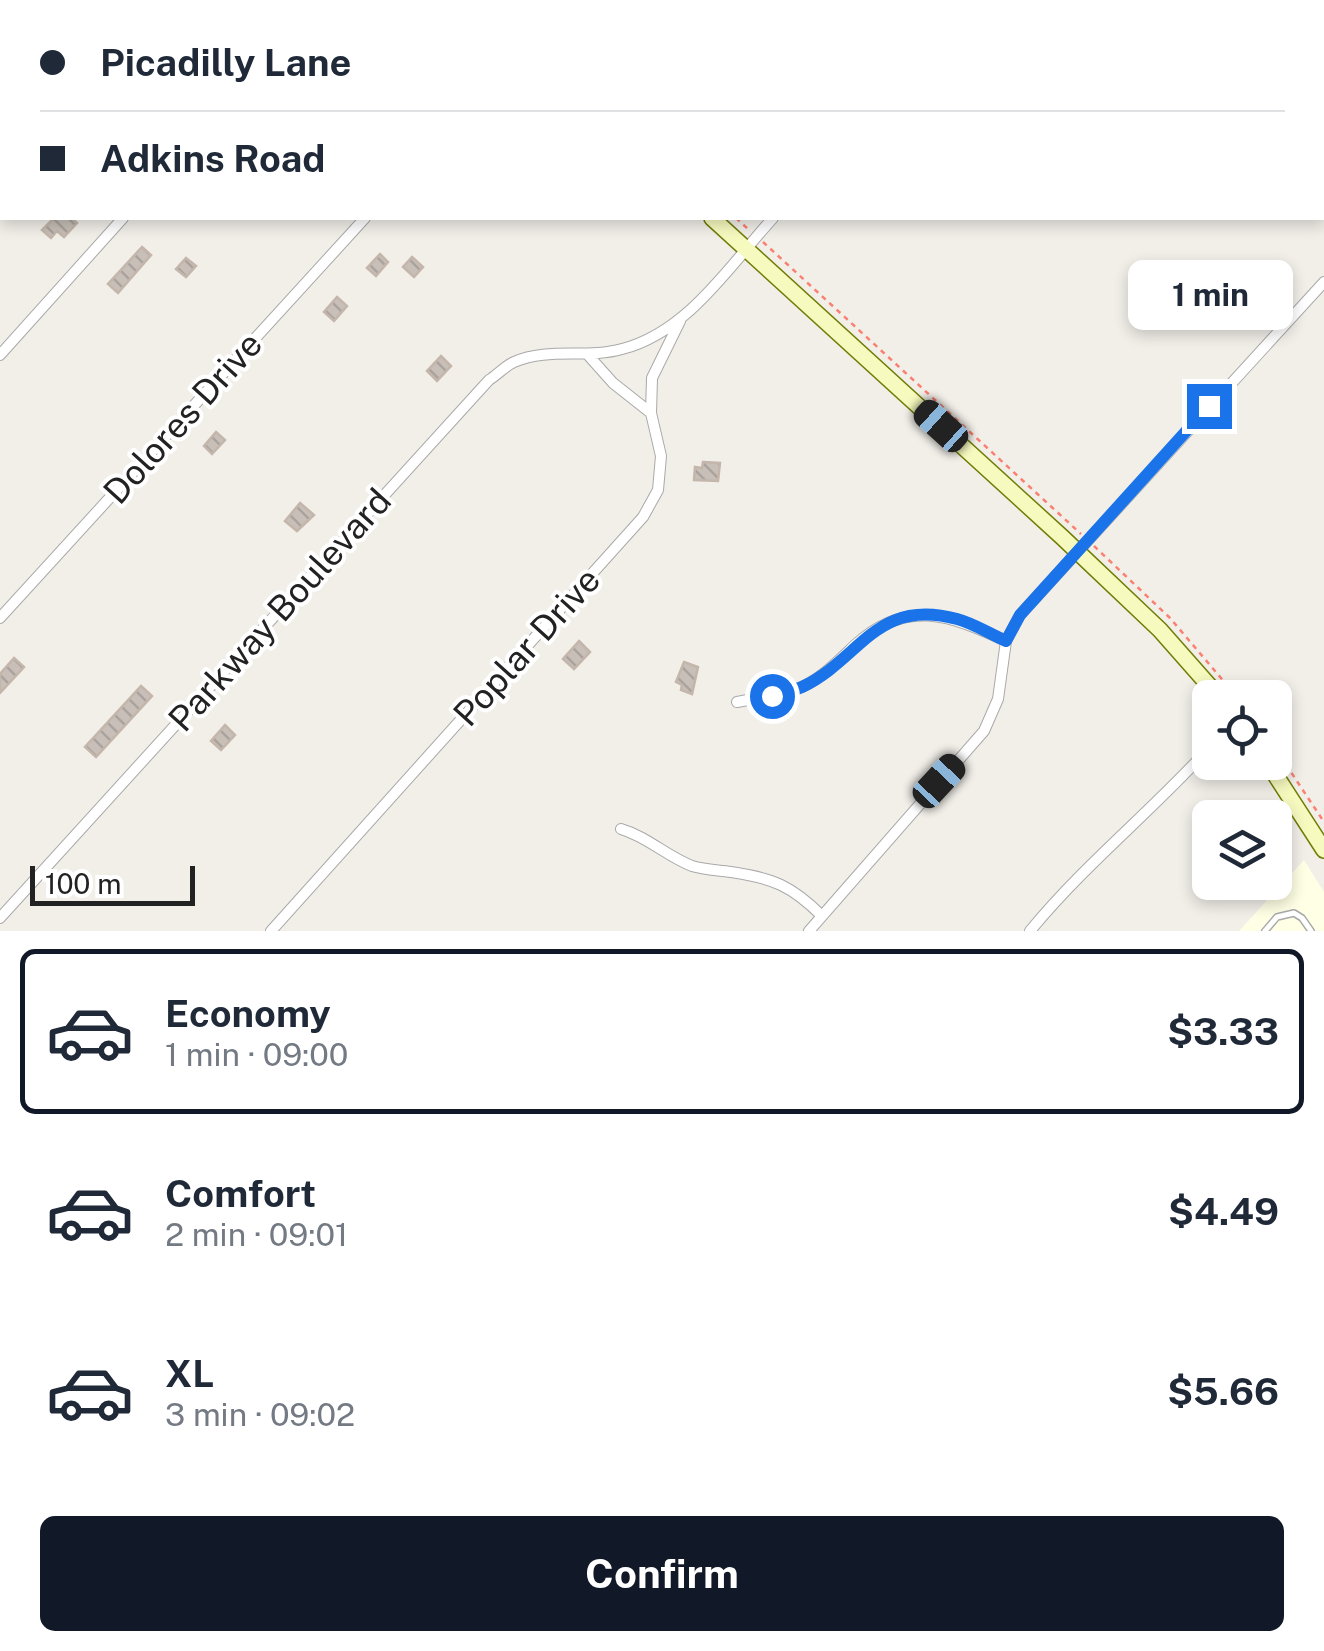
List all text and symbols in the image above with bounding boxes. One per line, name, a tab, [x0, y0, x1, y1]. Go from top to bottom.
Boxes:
text: Picadilly Lane	[100, 40, 351, 85]
text: Adkins Road	[100, 136, 325, 181]
callout: 1 min	[1126, 261, 1292, 331]
text: 1 min	[1172, 276, 1249, 313]
street label: Dolores Drive	[95, 323, 270, 512]
route end	[1187, 384, 1232, 429]
car	[909, 395, 973, 457]
street label: Parkway Boulevard	[160, 480, 399, 739]
street label: Poplar Drive	[445, 559, 608, 734]
route start	[750, 674, 795, 719]
map controls	[1192, 680, 1292, 900]
button: locate	[1192, 680, 1292, 780]
car	[908, 749, 970, 813]
button: layers	[1192, 800, 1292, 900]
scale bar	[30, 861, 195, 906]
text: 100 m	[45, 867, 122, 900]
icon: car	[45, 987, 135, 1077]
text: Economy	[165, 991, 331, 1036]
text: $3.33	[1167, 1009, 1279, 1054]
text: 1 min · 09:00	[165, 1036, 348, 1073]
icon: car	[45, 1167, 135, 1257]
text: Comfort	[165, 1171, 316, 1216]
text: $4.49	[1168, 1189, 1279, 1234]
text: 2 min · 09:01	[165, 1216, 348, 1253]
icon: car	[45, 1347, 135, 1437]
text: XL	[165, 1351, 214, 1396]
text: $5.66	[1167, 1369, 1279, 1414]
text: 3 min · 09:02	[165, 1396, 355, 1433]
button: Confirm	[40, 1516, 1284, 1631]

